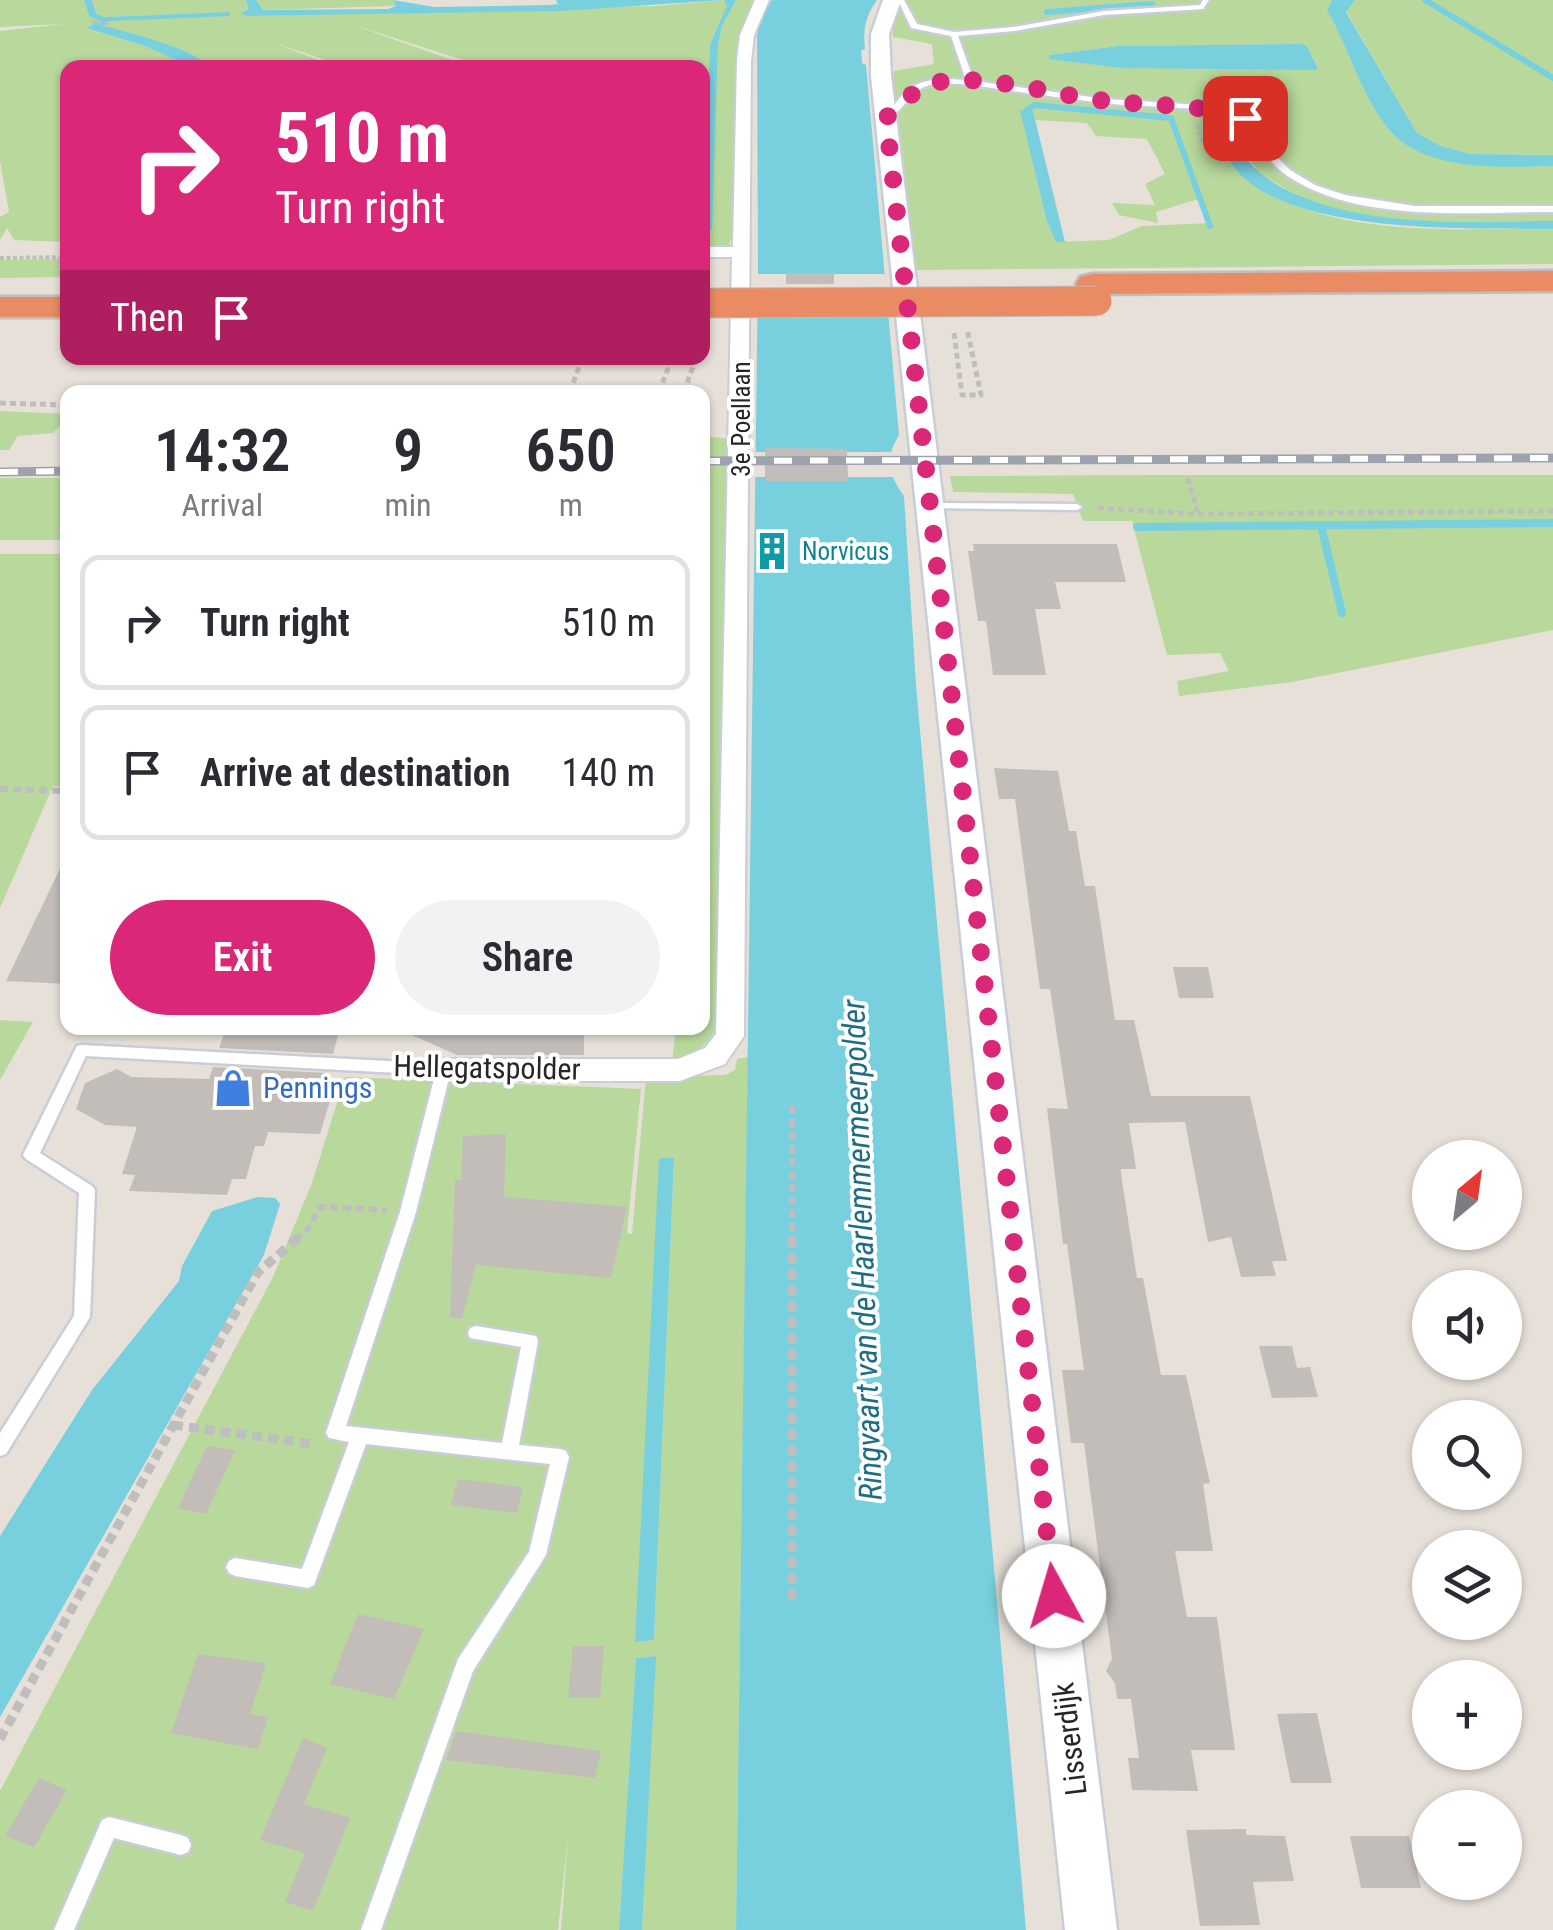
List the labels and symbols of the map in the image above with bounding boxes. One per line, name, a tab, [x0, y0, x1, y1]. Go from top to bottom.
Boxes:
pin	[1203, 76, 1288, 161]
street label: 3e Poellaan	[727, 361, 756, 477]
building icon: Norvicus	[751, 530, 793, 572]
place label: Norvicus	[802, 537, 889, 566]
water label: Ringvaart van de Haarlemmermeerpolder	[834, 997, 890, 1501]
street label: Hellegatspolder	[393, 1048, 581, 1087]
shop icon: Pennings	[212, 1067, 254, 1109]
place label: Pennings	[263, 1070, 372, 1105]
north arrow	[1412, 1140, 1522, 1250]
position arrow	[1002, 1544, 1106, 1648]
street label: Lisserdijk	[1045, 1680, 1094, 1797]

